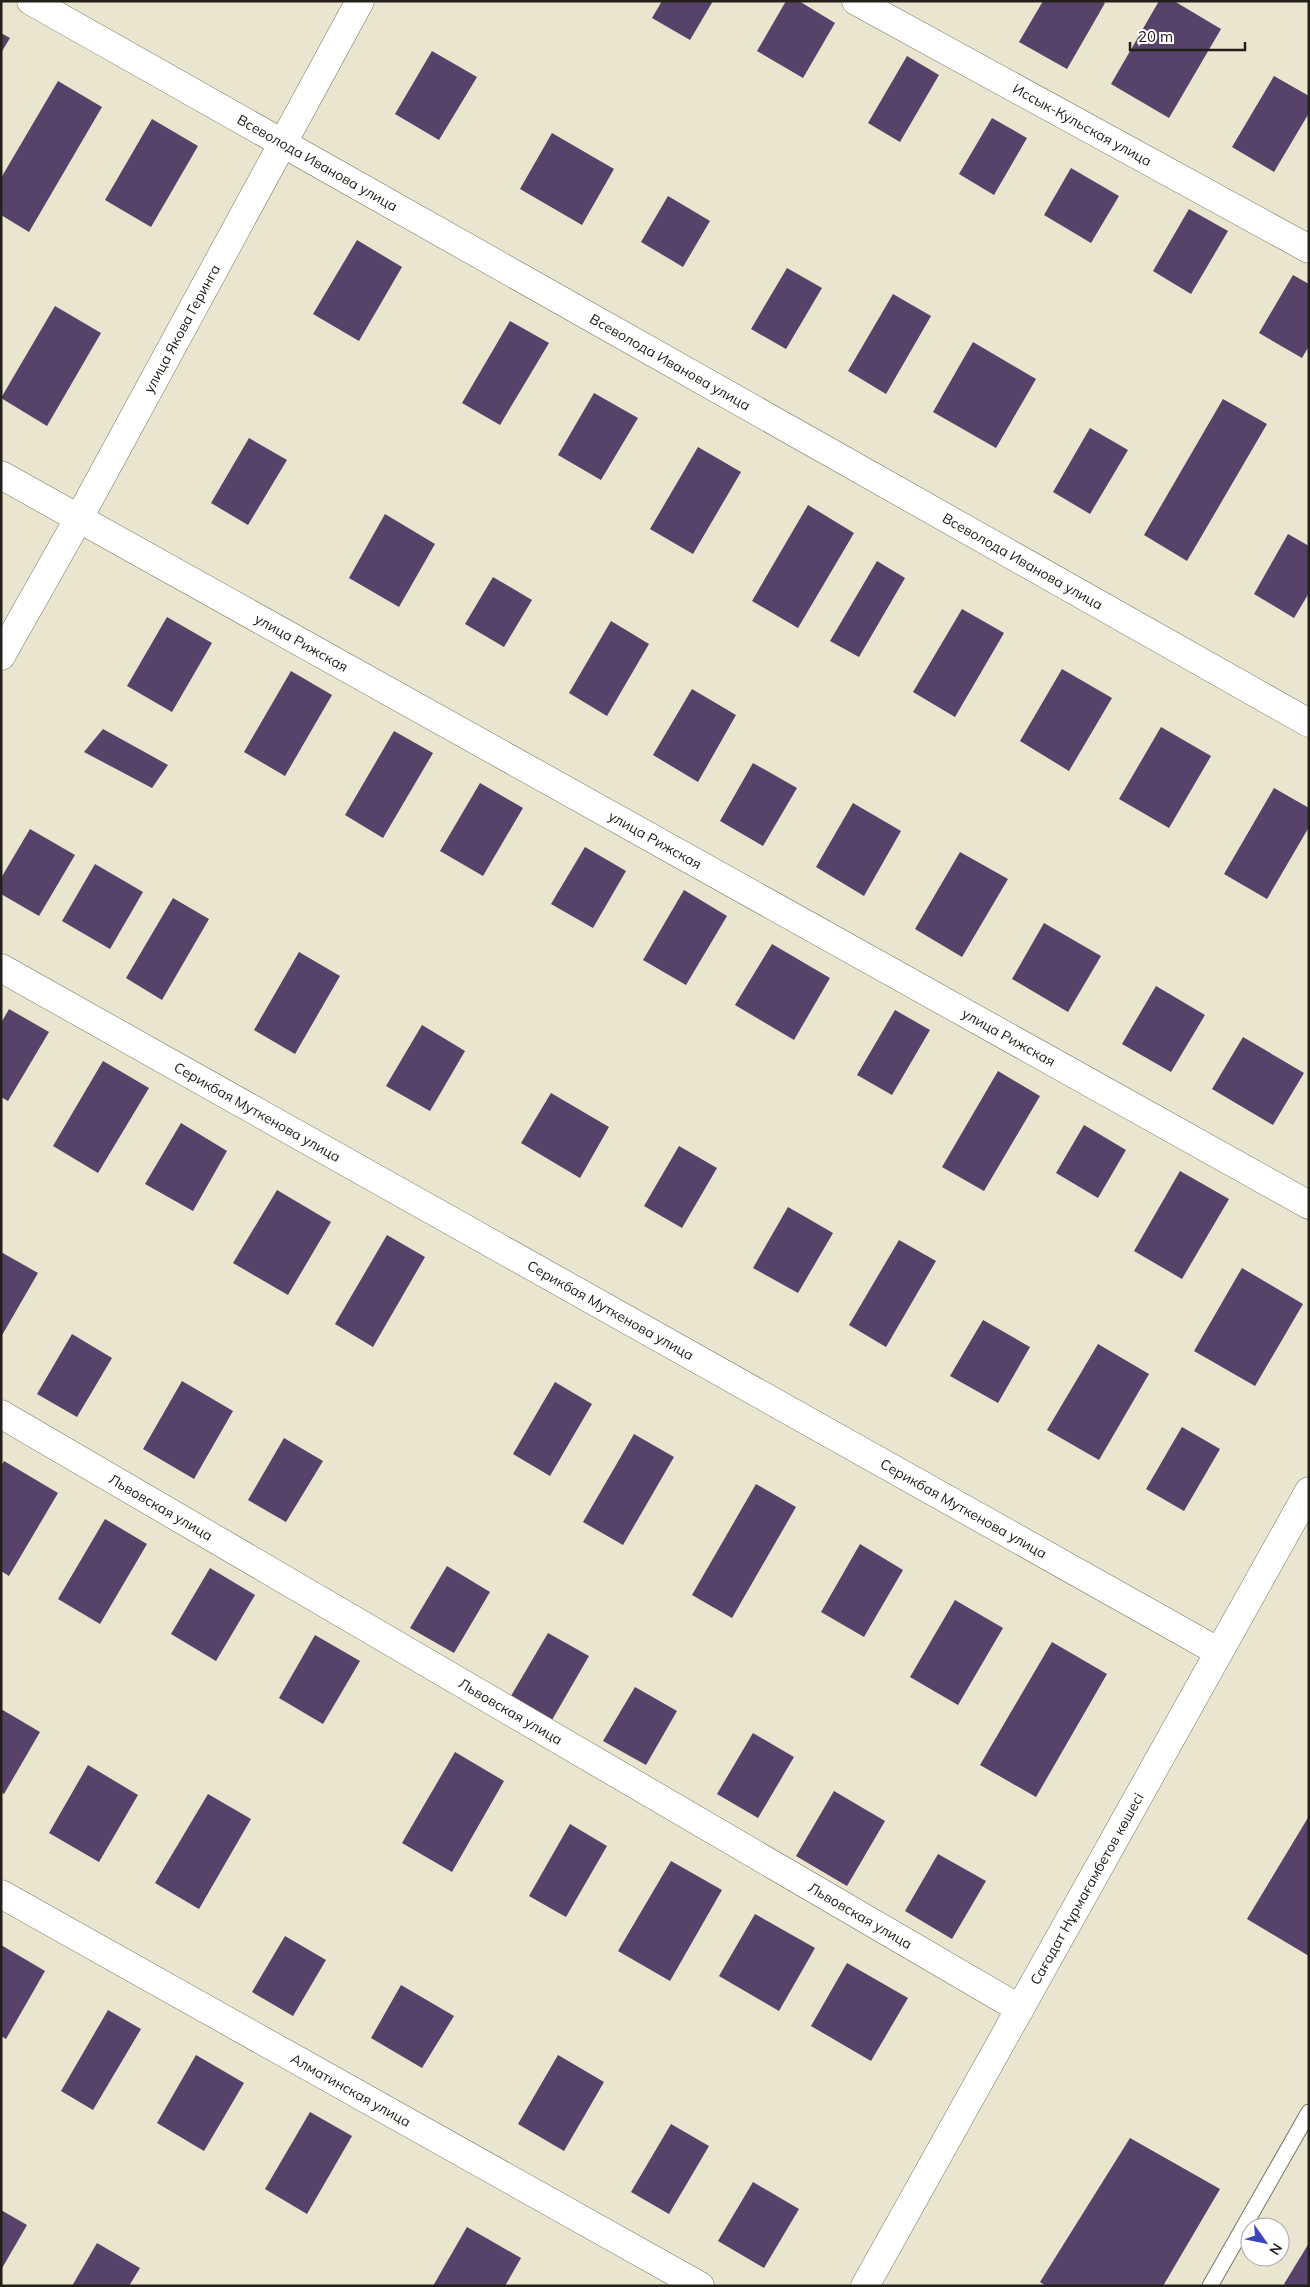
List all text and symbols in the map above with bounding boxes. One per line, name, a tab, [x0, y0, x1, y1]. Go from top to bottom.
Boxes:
scale bar	[1130, 20, 1245, 52]
text: 20 m	[1138, 27, 1173, 46]
street label: Иссык-Кульская улица	[1010, 80, 1155, 170]
street label: Всеволода Иванова улица	[234, 110, 401, 215]
street label: улица Якова Геринга	[140, 261, 224, 396]
street label: Всеволода Иванова улица	[587, 310, 753, 415]
street label: Всеволода Иванова улица	[939, 509, 1106, 614]
street label: улица Рижская	[252, 609, 351, 676]
street label: улица Рижская	[605, 807, 705, 873]
street label: улица Рижская	[959, 1004, 1058, 1071]
street label: Серикбая Муткенова улица	[171, 1058, 344, 1166]
street label: Серикбая Муткенова улица	[524, 1256, 697, 1364]
street label: Серикбая Муткенова улица	[877, 1455, 1050, 1563]
street label: Львовская улица	[106, 1470, 216, 1545]
street label: Львовская улица	[455, 1674, 566, 1749]
street label: Сағадат Нұрмағамбетов көшесі	[1026, 1790, 1148, 1988]
street label: Львовская улица	[805, 1878, 916, 1953]
street label: Алматинская улица	[288, 2049, 414, 2131]
north arrow	[1240, 2217, 1290, 2267]
text: N	[1265, 2240, 1286, 2258]

